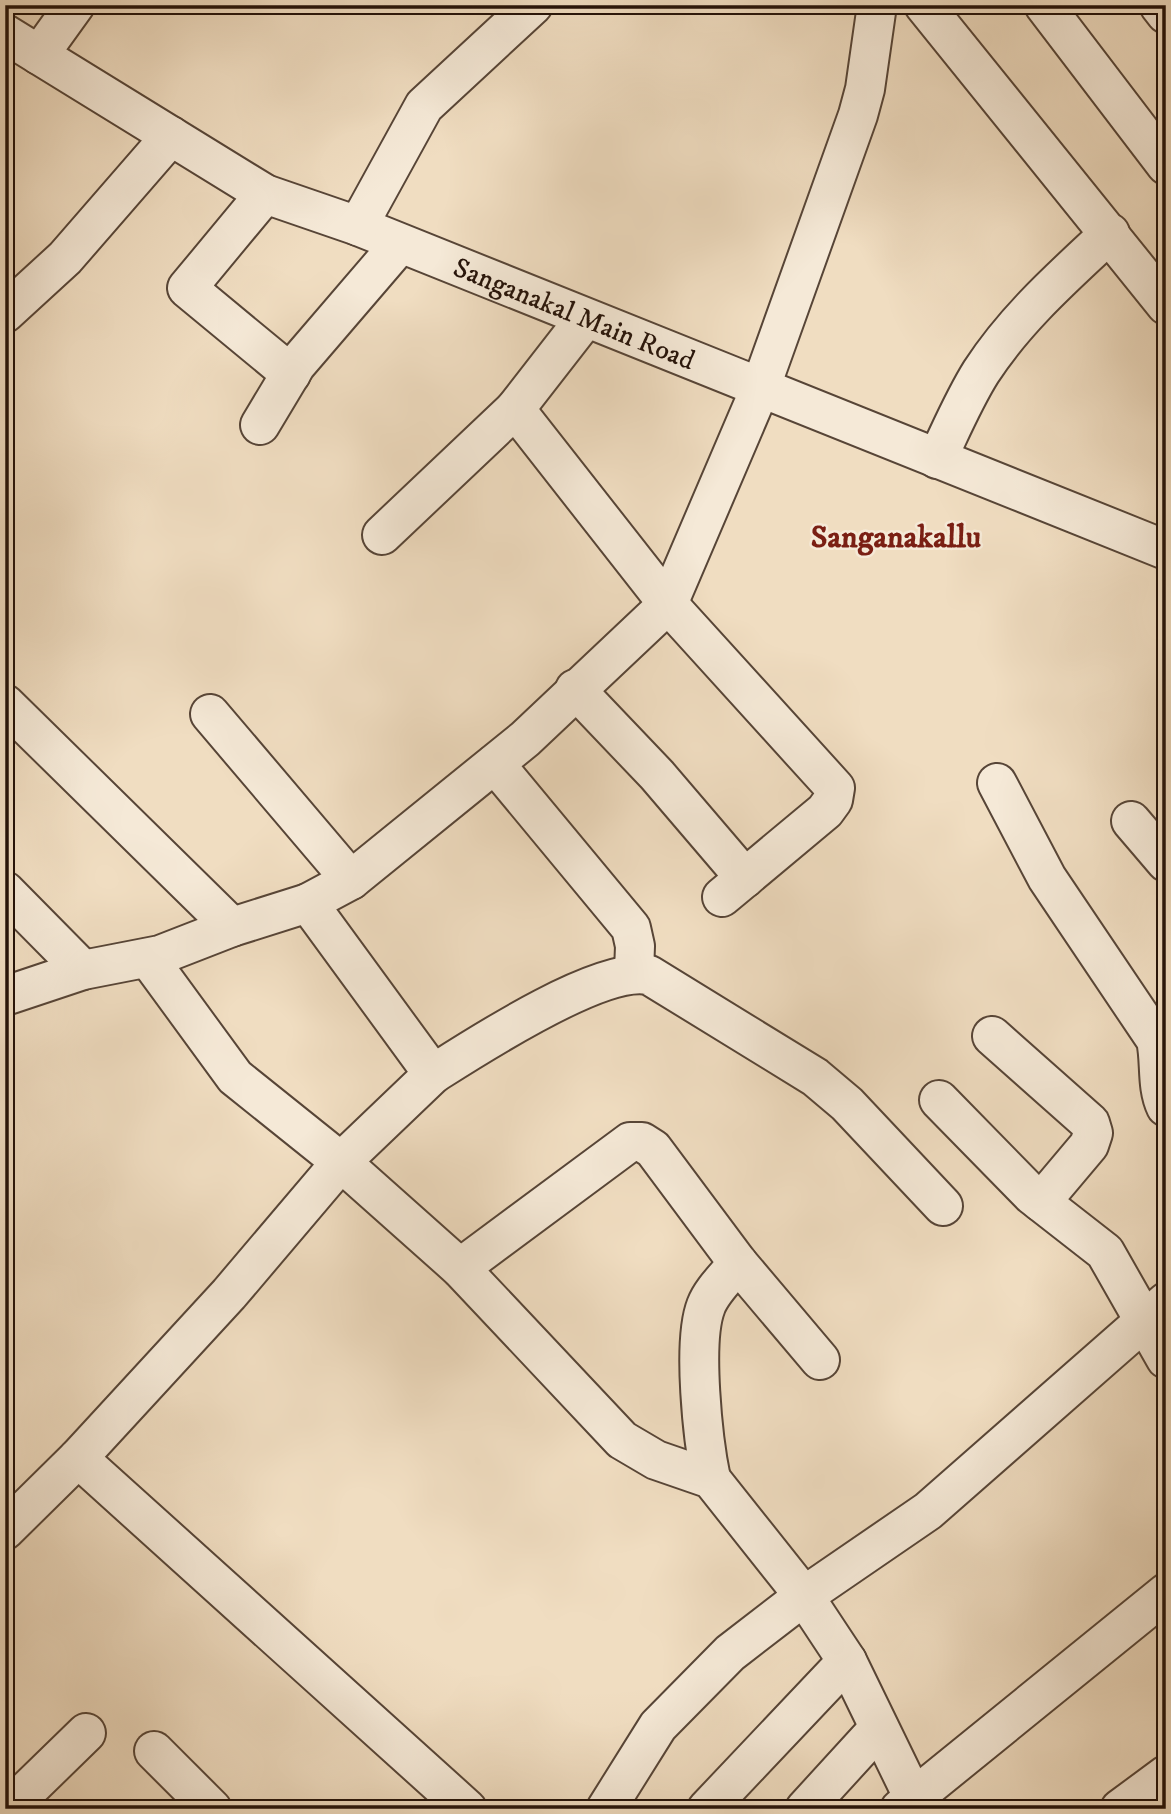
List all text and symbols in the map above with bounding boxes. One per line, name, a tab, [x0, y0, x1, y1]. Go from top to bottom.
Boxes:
street label: Sanganakal Main Road	[448, 250, 700, 378]
district label: Sanganakallu	[811, 518, 981, 558]

